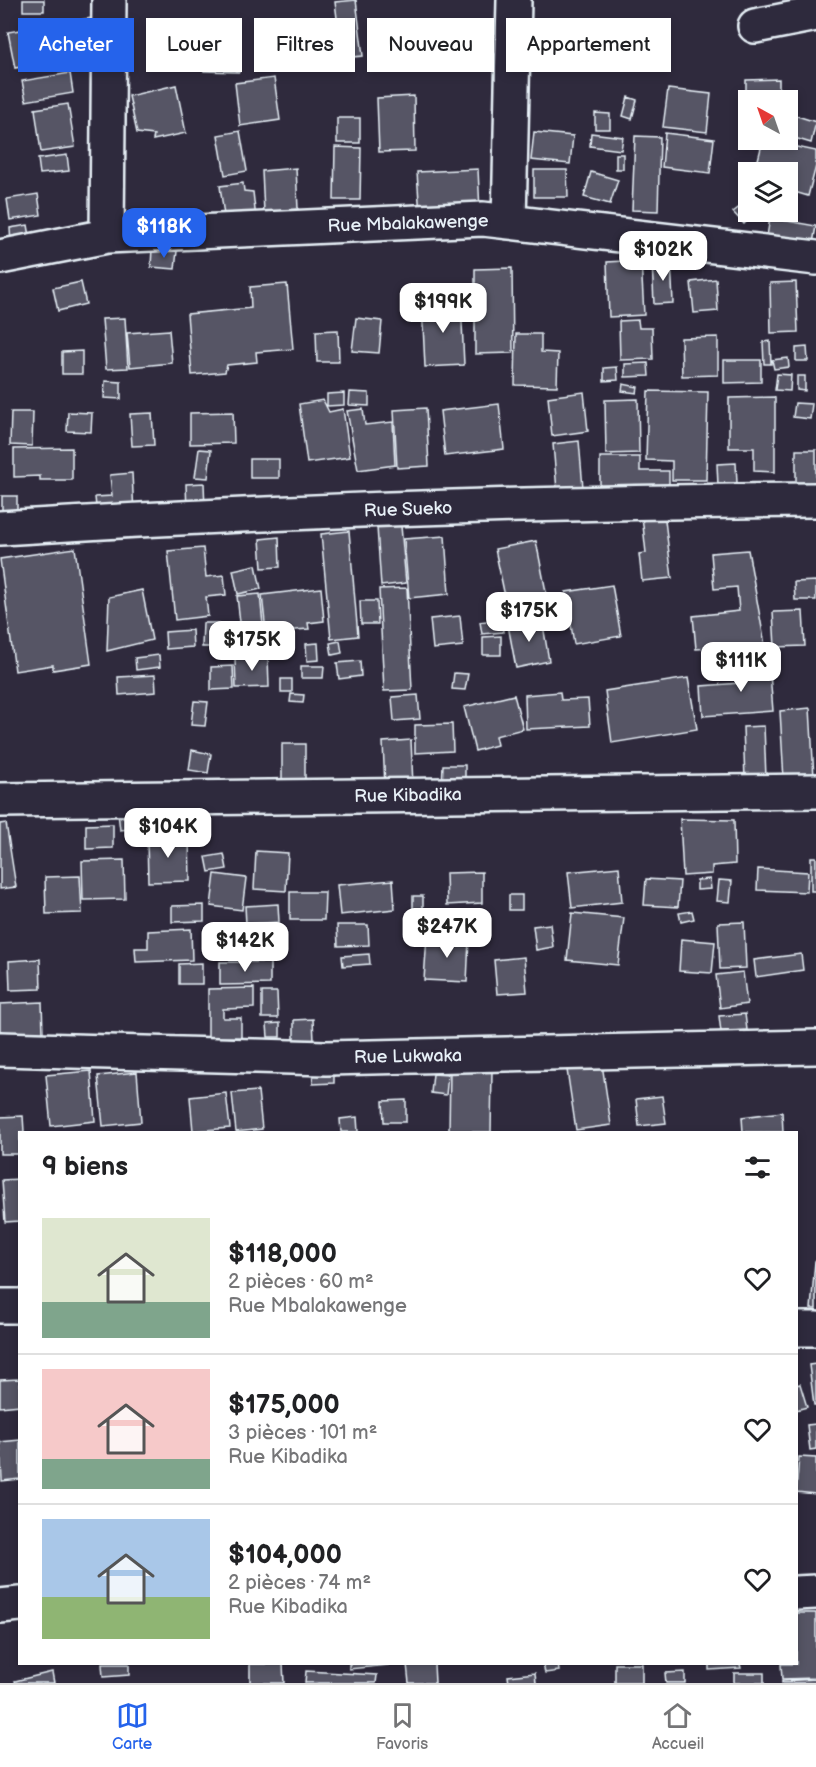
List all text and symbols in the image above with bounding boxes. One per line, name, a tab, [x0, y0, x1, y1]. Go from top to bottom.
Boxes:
chip: Acheter	[18, 18, 134, 72]
chip: Louer	[146, 18, 242, 72]
chip: Filtres	[254, 18, 355, 72]
chip: Nouveau	[367, 18, 494, 72]
chip: Appartement	[506, 18, 671, 72]
north arrow	[738, 90, 798, 150]
map controls	[738, 90, 798, 222]
button: layers	[738, 162, 798, 222]
pin: $118K	[122, 208, 206, 259]
street label: Rue Mbalakawenge	[327, 210, 489, 237]
text: $118K	[136, 215, 192, 239]
pin: $102K	[621, 231, 705, 282]
text: $102K	[633, 238, 693, 262]
pin: $199K	[401, 283, 485, 334]
text: $199K	[414, 290, 472, 314]
street label: Rue Sueko	[364, 497, 453, 522]
pin: $175K	[487, 592, 571, 643]
text: $175K	[500, 599, 558, 623]
pin: $175K	[210, 621, 294, 672]
text: $175K	[223, 628, 281, 652]
pin: $111K	[699, 642, 783, 693]
text: $111K	[715, 649, 767, 673]
street label: Rue Kibadika	[354, 784, 462, 807]
pin: $104K	[126, 808, 210, 859]
text: $104K	[138, 815, 198, 839]
pin: $247K	[405, 908, 489, 959]
text: $247K	[417, 915, 477, 939]
pin: $142K	[203, 922, 287, 973]
text: $142K	[216, 929, 274, 953]
street label: Rue Lukwaka	[354, 1045, 462, 1068]
icon: filters	[741, 1151, 774, 1184]
text: 9 biens	[42, 1152, 128, 1183]
text: $118,000	[228, 1239, 337, 1270]
icon: home	[90, 1242, 162, 1314]
icon: heart	[741, 1262, 774, 1295]
text: 2 pièces · 60 m²	[228, 1270, 374, 1294]
text: Rue Mbalakawenge	[228, 1294, 407, 1318]
text: $175,000	[228, 1390, 340, 1421]
icon: home	[90, 1393, 162, 1465]
icon: heart	[741, 1413, 774, 1446]
text: 3 pièces · 101 m²	[228, 1421, 377, 1445]
text: Rue Kibadika	[228, 1445, 348, 1469]
text: $104,000	[228, 1540, 342, 1571]
icon: home	[90, 1543, 162, 1615]
icon: heart	[741, 1563, 774, 1596]
text: 2 pièces · 74 m²	[228, 1571, 371, 1595]
text: Rue Kibadika	[228, 1595, 348, 1619]
tab: Carte	[112, 1699, 152, 1754]
tab: Favoris	[376, 1699, 428, 1754]
tab: Accueil	[652, 1699, 704, 1754]

